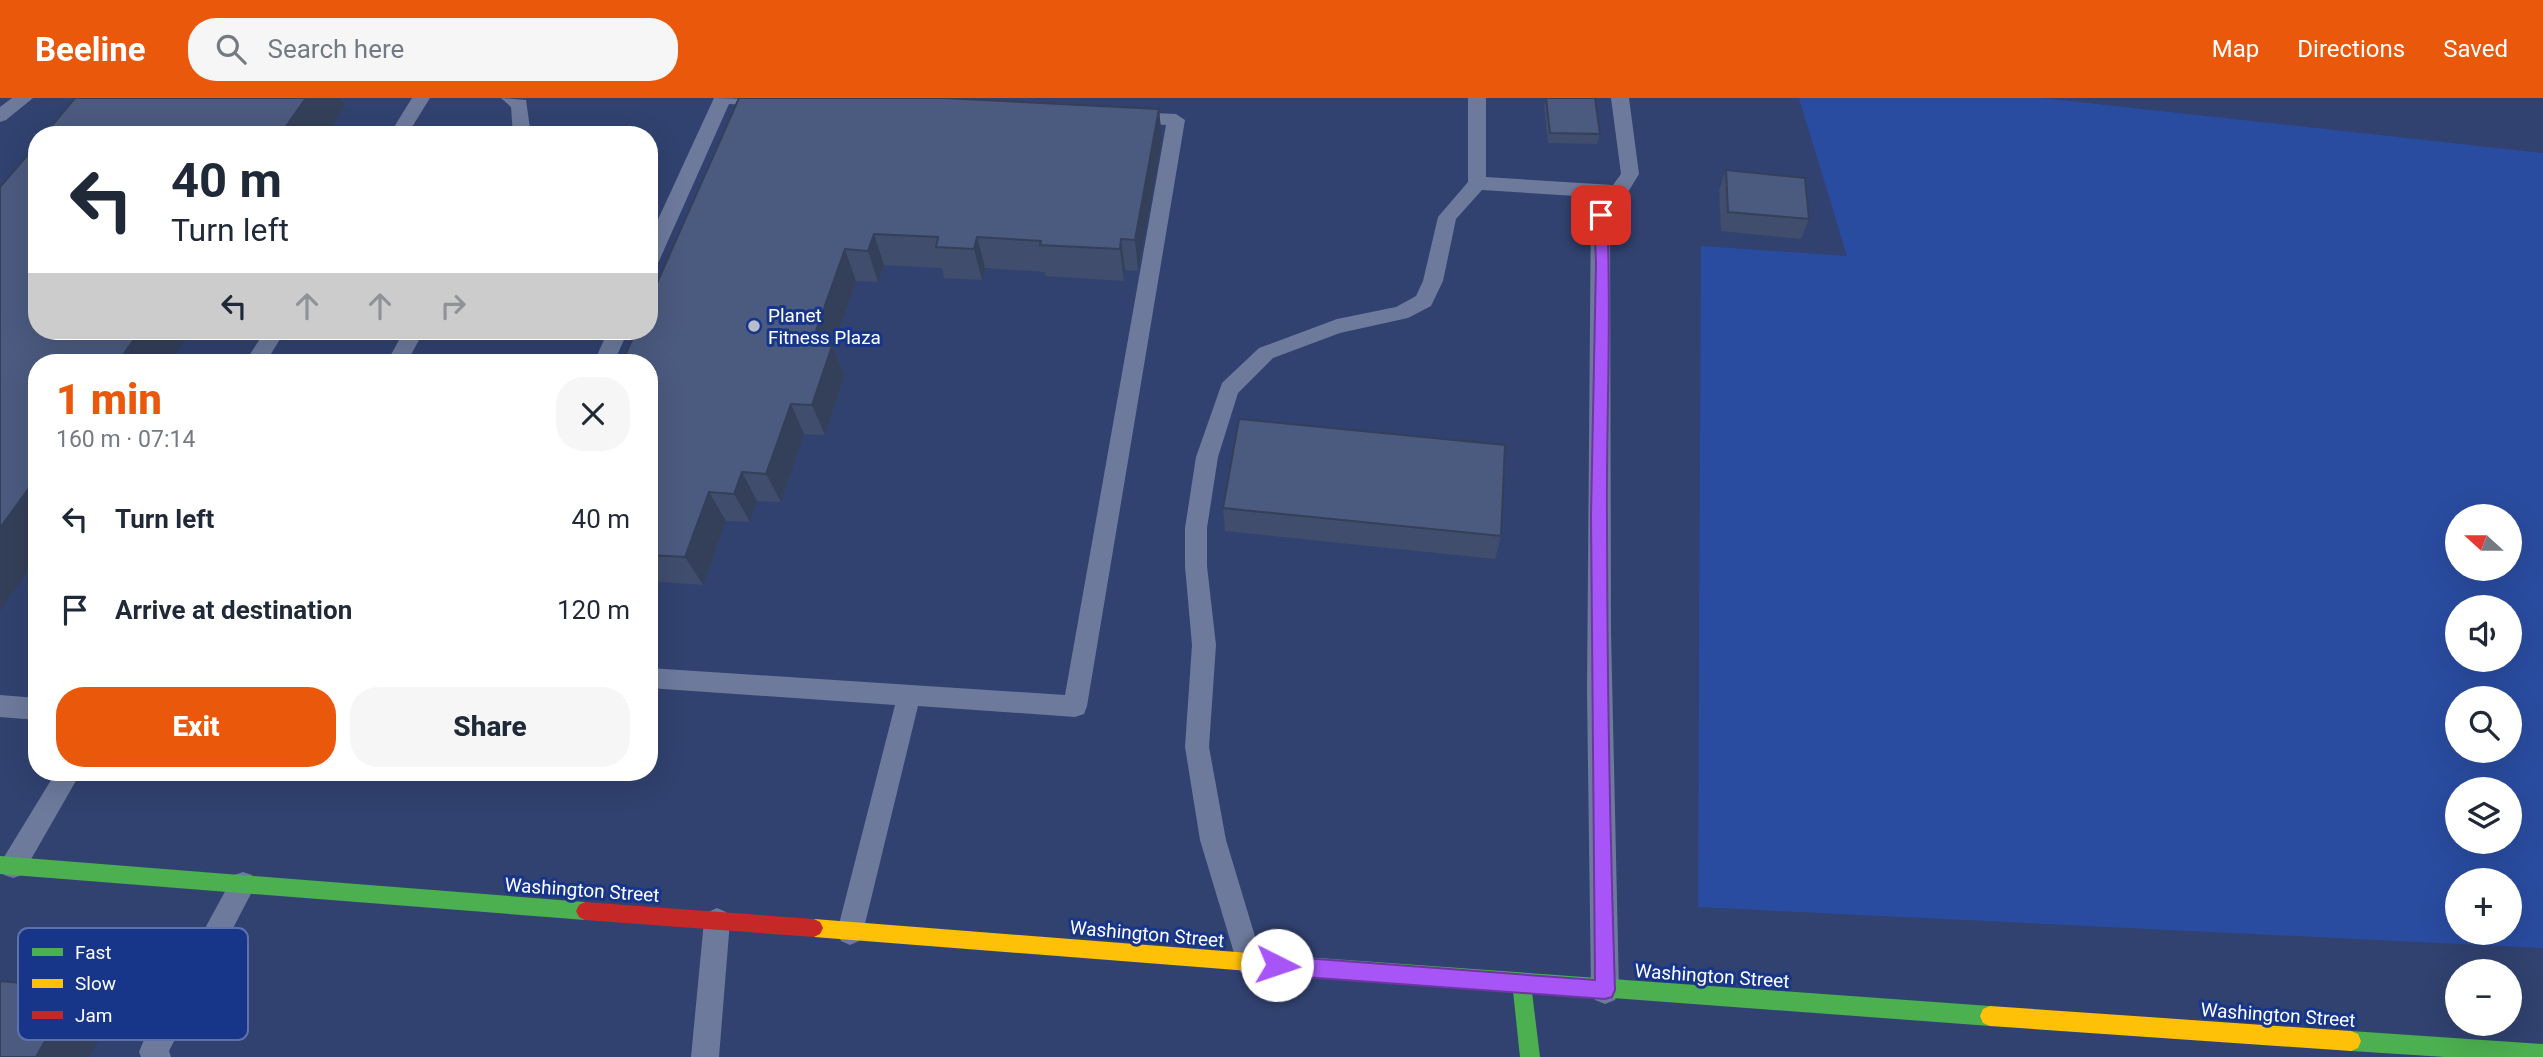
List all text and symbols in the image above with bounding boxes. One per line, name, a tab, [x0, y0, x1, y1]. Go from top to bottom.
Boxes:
search box	[188, 18, 678, 81]
text: Beeline	[35, 30, 146, 69]
icon: search	[212, 30, 250, 68]
text: Search here	[268, 34, 404, 64]
text: Map	[2212, 35, 2259, 63]
text: Directions	[2297, 35, 2405, 63]
text: Saved	[2443, 35, 2508, 63]
text: 40 m	[171, 152, 282, 209]
icon: left	[56, 154, 147, 245]
pin	[1571, 185, 1631, 245]
icon: arrive	[1582, 196, 1620, 234]
text: Turn left	[171, 211, 289, 249]
icon: left	[215, 287, 253, 325]
icon: ahead	[288, 287, 326, 325]
icon: ahead	[361, 287, 399, 325]
icon: right	[434, 287, 472, 325]
place label: Planet Fitness Plaza	[768, 304, 881, 349]
marker: Planet Fitness Plaza	[746, 318, 762, 334]
text: 1 min	[56, 375, 162, 424]
button: close	[556, 377, 630, 451]
text: 160 m · 07:14	[56, 426, 195, 453]
icon: left	[56, 500, 94, 538]
text: Turn left	[115, 504, 214, 534]
text: 40 m	[572, 504, 630, 534]
north arrow	[2445, 504, 2522, 581]
map controls	[2445, 504, 2522, 1036]
icon: arrive	[56, 591, 94, 629]
text: Arrive at destination	[115, 595, 352, 625]
text: 120 m	[557, 595, 630, 625]
button: sound	[2445, 595, 2522, 672]
button: search	[2445, 686, 2522, 763]
button: Exit	[56, 687, 336, 767]
button: Share	[350, 687, 630, 767]
button: layers	[2445, 777, 2522, 854]
button: +	[2445, 868, 2522, 945]
street label: Washington Street	[504, 873, 660, 907]
street label: Washington Street	[1069, 916, 1225, 952]
legend	[18, 928, 248, 1040]
position arrow	[1240, 928, 1314, 1002]
text: Fast	[75, 941, 112, 964]
street label: Washington Street	[1634, 959, 1790, 993]
button: −	[2445, 959, 2522, 1036]
text: Slow	[75, 972, 116, 995]
street label: Washington Street	[2200, 998, 2356, 1032]
text: Jam	[75, 1004, 112, 1027]

